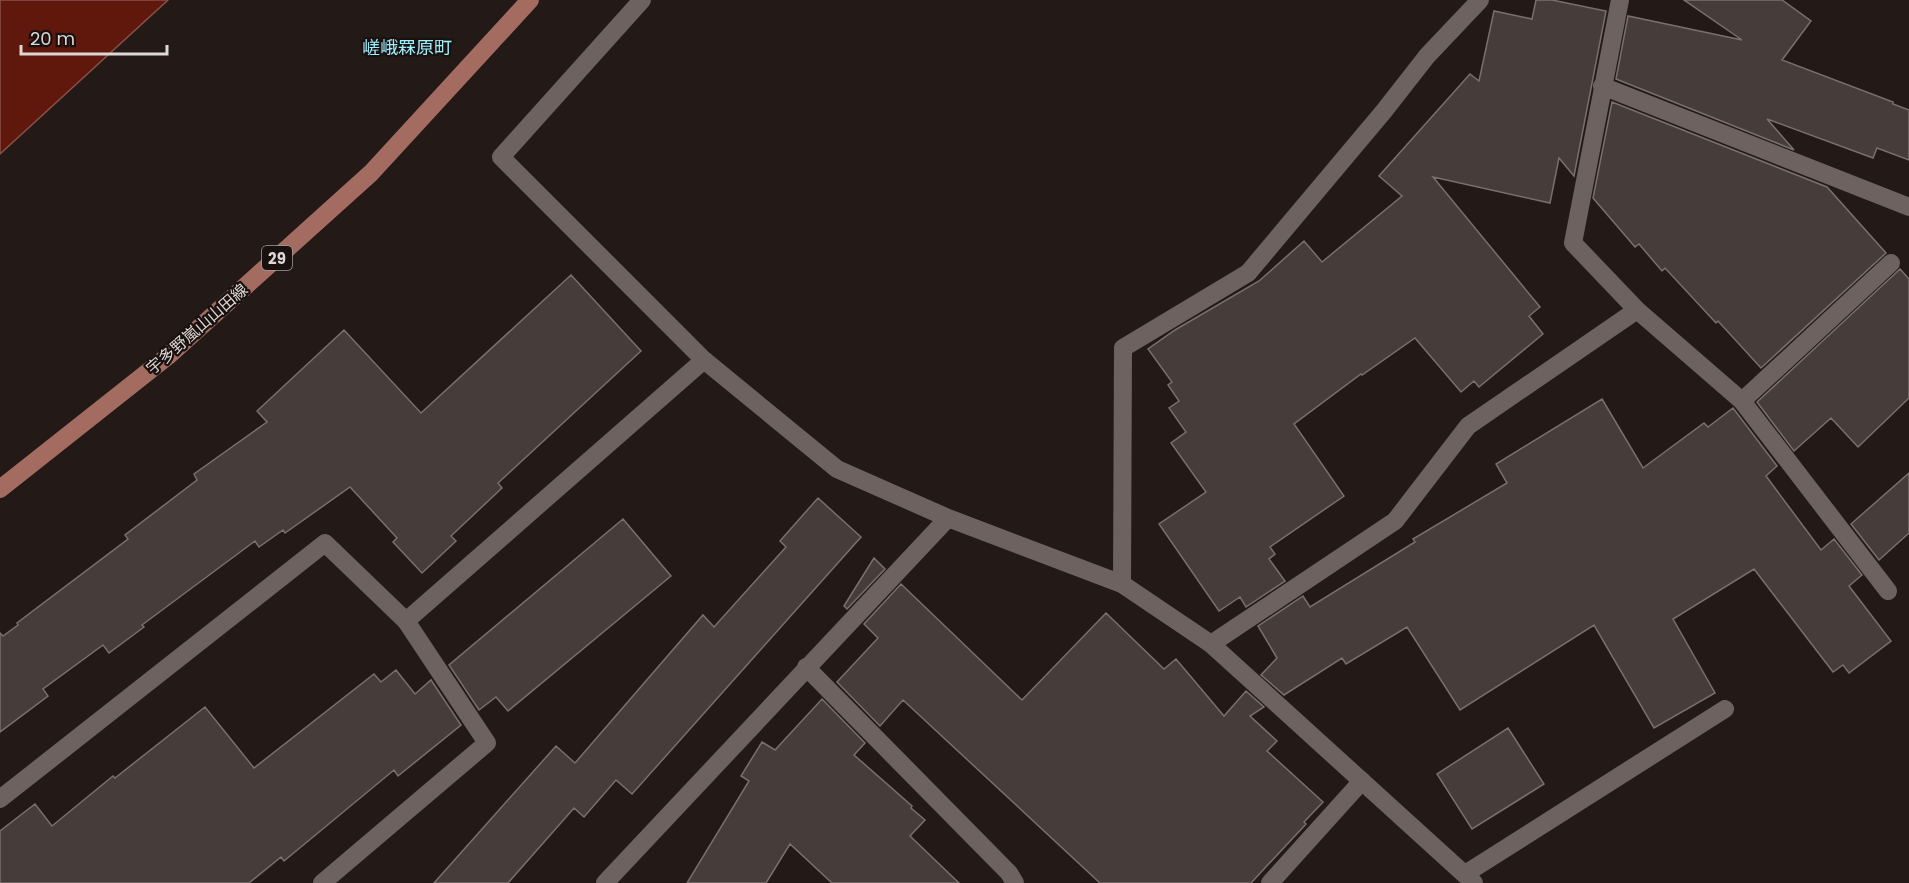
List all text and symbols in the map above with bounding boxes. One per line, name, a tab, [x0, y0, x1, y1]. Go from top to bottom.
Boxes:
scale bar	[21, 18, 166, 56]
text: 20 m	[30, 26, 75, 51]
district label: 嵯峨罧原町	[362, 35, 452, 60]
road number: 29	[262, 246, 292, 270]
street label: 宇多野嵐山山田線	[141, 278, 253, 380]

